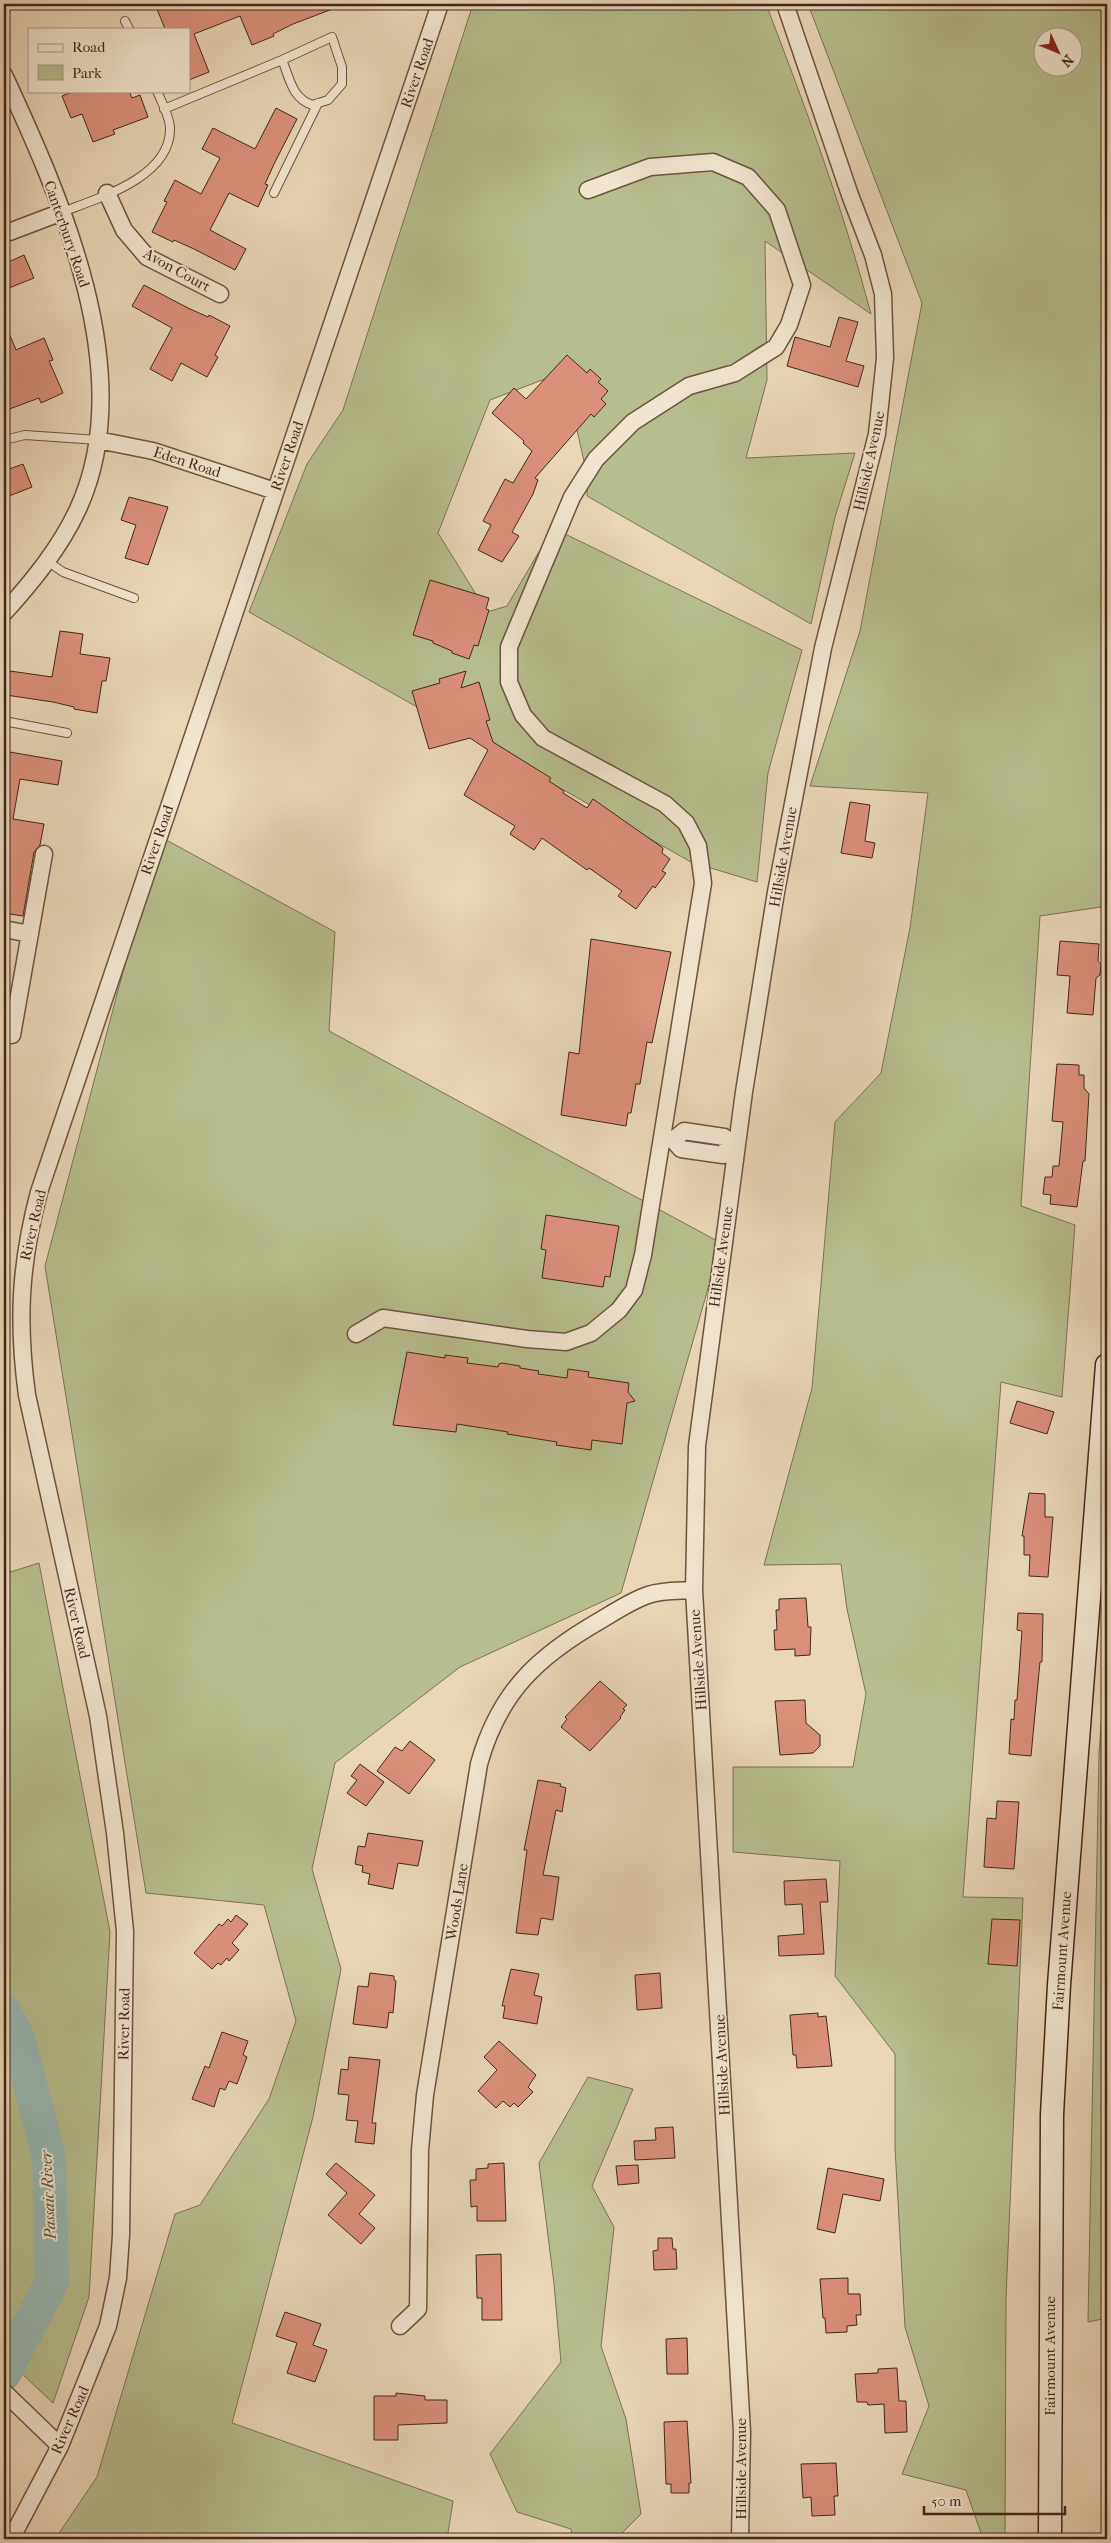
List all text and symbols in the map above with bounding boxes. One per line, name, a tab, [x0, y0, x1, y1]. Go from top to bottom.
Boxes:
legend	[28, 28, 190, 92]
north arrow	[1034, 28, 1084, 78]
street label: River Road	[397, 35, 438, 110]
text: Road	[72, 38, 106, 56]
text: N	[1057, 51, 1077, 71]
text: Park	[72, 64, 102, 82]
street label: Canterbury Road	[40, 178, 94, 291]
street label: Avon Court	[139, 244, 214, 296]
street label: Hillside Avenue	[850, 409, 888, 513]
street label: River Road	[267, 418, 308, 493]
street label: Eden Road	[151, 443, 224, 482]
street label: River Road	[137, 802, 178, 877]
street label: Hillside Avenue	[765, 805, 801, 909]
street label: River Road	[16, 1187, 50, 1262]
street label: Hillside Avenue	[705, 1205, 737, 1309]
street label: River Road	[60, 1586, 94, 1661]
street label: Hillside Avenue	[685, 1608, 711, 1711]
street label: Woods Lane	[442, 1862, 472, 1943]
street label: Fairmount Avenue	[1049, 1890, 1075, 2011]
street label: River Road	[114, 1987, 134, 2060]
street label: Hillside Avenue	[710, 2013, 734, 2116]
water label: Passaic River	[36, 2148, 60, 2241]
street label: Fairmount Avenue	[1041, 2296, 1059, 2416]
street label: River Road	[47, 2382, 93, 2457]
street label: Hillside Avenue	[732, 2418, 750, 2520]
scale bar	[924, 2483, 1065, 2515]
text: 50 m	[931, 2492, 962, 2510]

